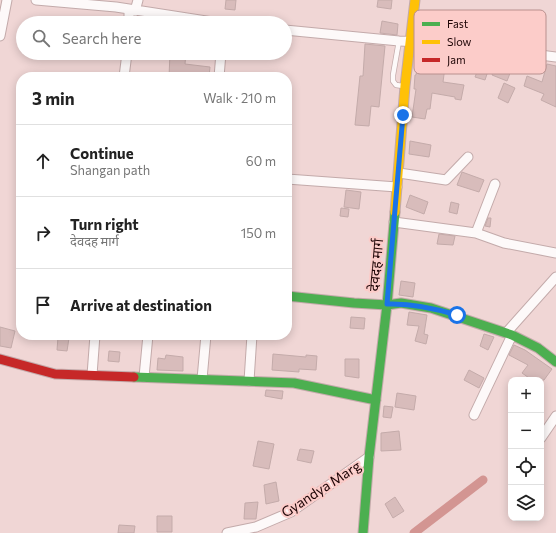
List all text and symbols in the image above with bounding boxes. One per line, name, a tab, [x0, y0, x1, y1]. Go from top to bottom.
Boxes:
legend	[414, 10, 546, 74]
search box	[16, 16, 292, 60]
text: Fast	[447, 17, 469, 30]
icon: search	[30, 27, 52, 49]
text: Search here	[62, 29, 141, 47]
text: Slow	[447, 35, 472, 48]
text: Jam	[447, 53, 466, 67]
text: 3 min	[32, 88, 75, 109]
text: Walk · 210 m	[203, 90, 276, 106]
route end	[394, 106, 412, 124]
text: Continue	[70, 144, 134, 162]
icon: ahead	[32, 150, 54, 172]
text: 60 m	[246, 153, 276, 169]
text: Shangan path	[70, 162, 150, 178]
text: Turn right	[70, 215, 139, 233]
icon: right	[32, 222, 54, 244]
text: 150 m	[241, 225, 276, 241]
text: देवदह मार्ग	[70, 233, 119, 249]
street label: देवदह मार्ग	[365, 237, 386, 292]
icon: arrive	[32, 294, 54, 316]
text: Arrive at destination	[70, 296, 212, 314]
route start	[448, 306, 466, 324]
map controls	[508, 377, 544, 521]
button: +	[508, 377, 544, 413]
button: −	[508, 413, 544, 449]
button: locate	[508, 449, 544, 485]
street label: Gyandya Marg	[278, 456, 364, 521]
button: layers	[508, 485, 544, 521]

